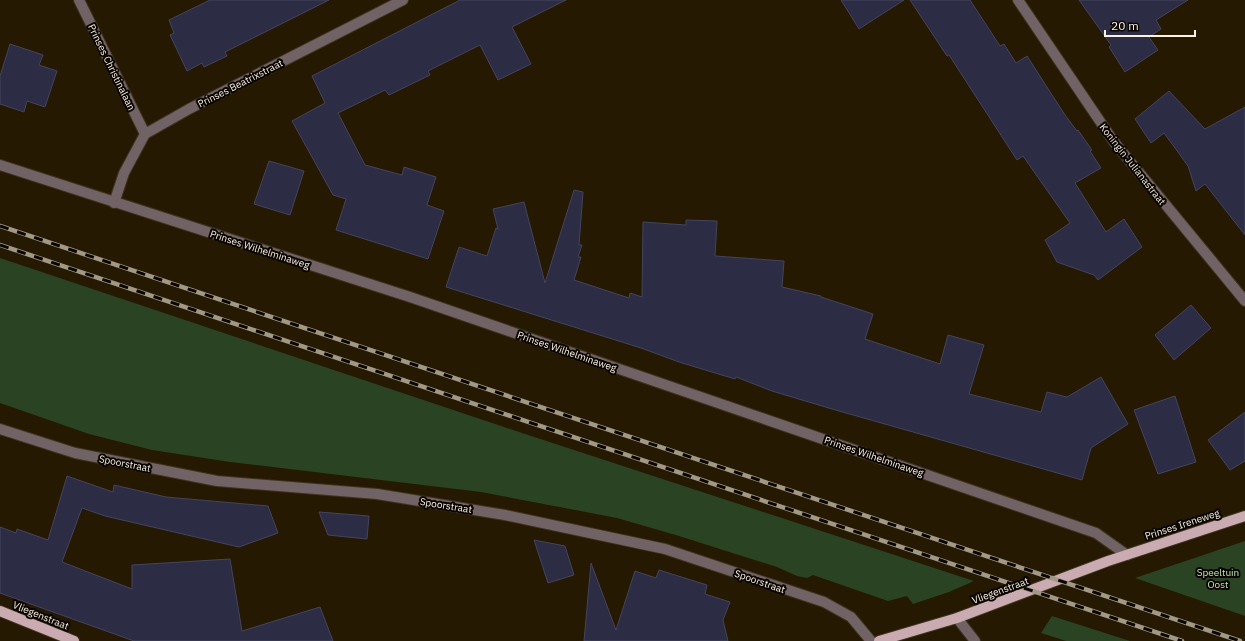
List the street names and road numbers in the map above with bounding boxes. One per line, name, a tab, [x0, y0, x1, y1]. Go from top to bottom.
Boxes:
street label: Prinses Christinalaan	[85, 22, 138, 112]
street label: Prinses Beatrixstraat	[196, 56, 285, 110]
street label: Koningin Julianastraat	[1097, 121, 1169, 208]
street label: Prinses Wilhelminaweg	[208, 227, 312, 272]
street label: Prinses Wilhelminaweg	[516, 328, 619, 375]
street label: Prinses Wilhelminaweg	[823, 433, 926, 480]
street label: Spoorstraat	[98, 452, 152, 475]
street label: Spoorstraat	[419, 495, 473, 516]
street label: Prinses Ireneweg	[1143, 506, 1222, 543]
street label: Spoorstraat	[733, 567, 787, 596]
street label: Vliegenstraat	[970, 574, 1031, 607]
street label: Vliegenstraat	[11, 598, 71, 633]

